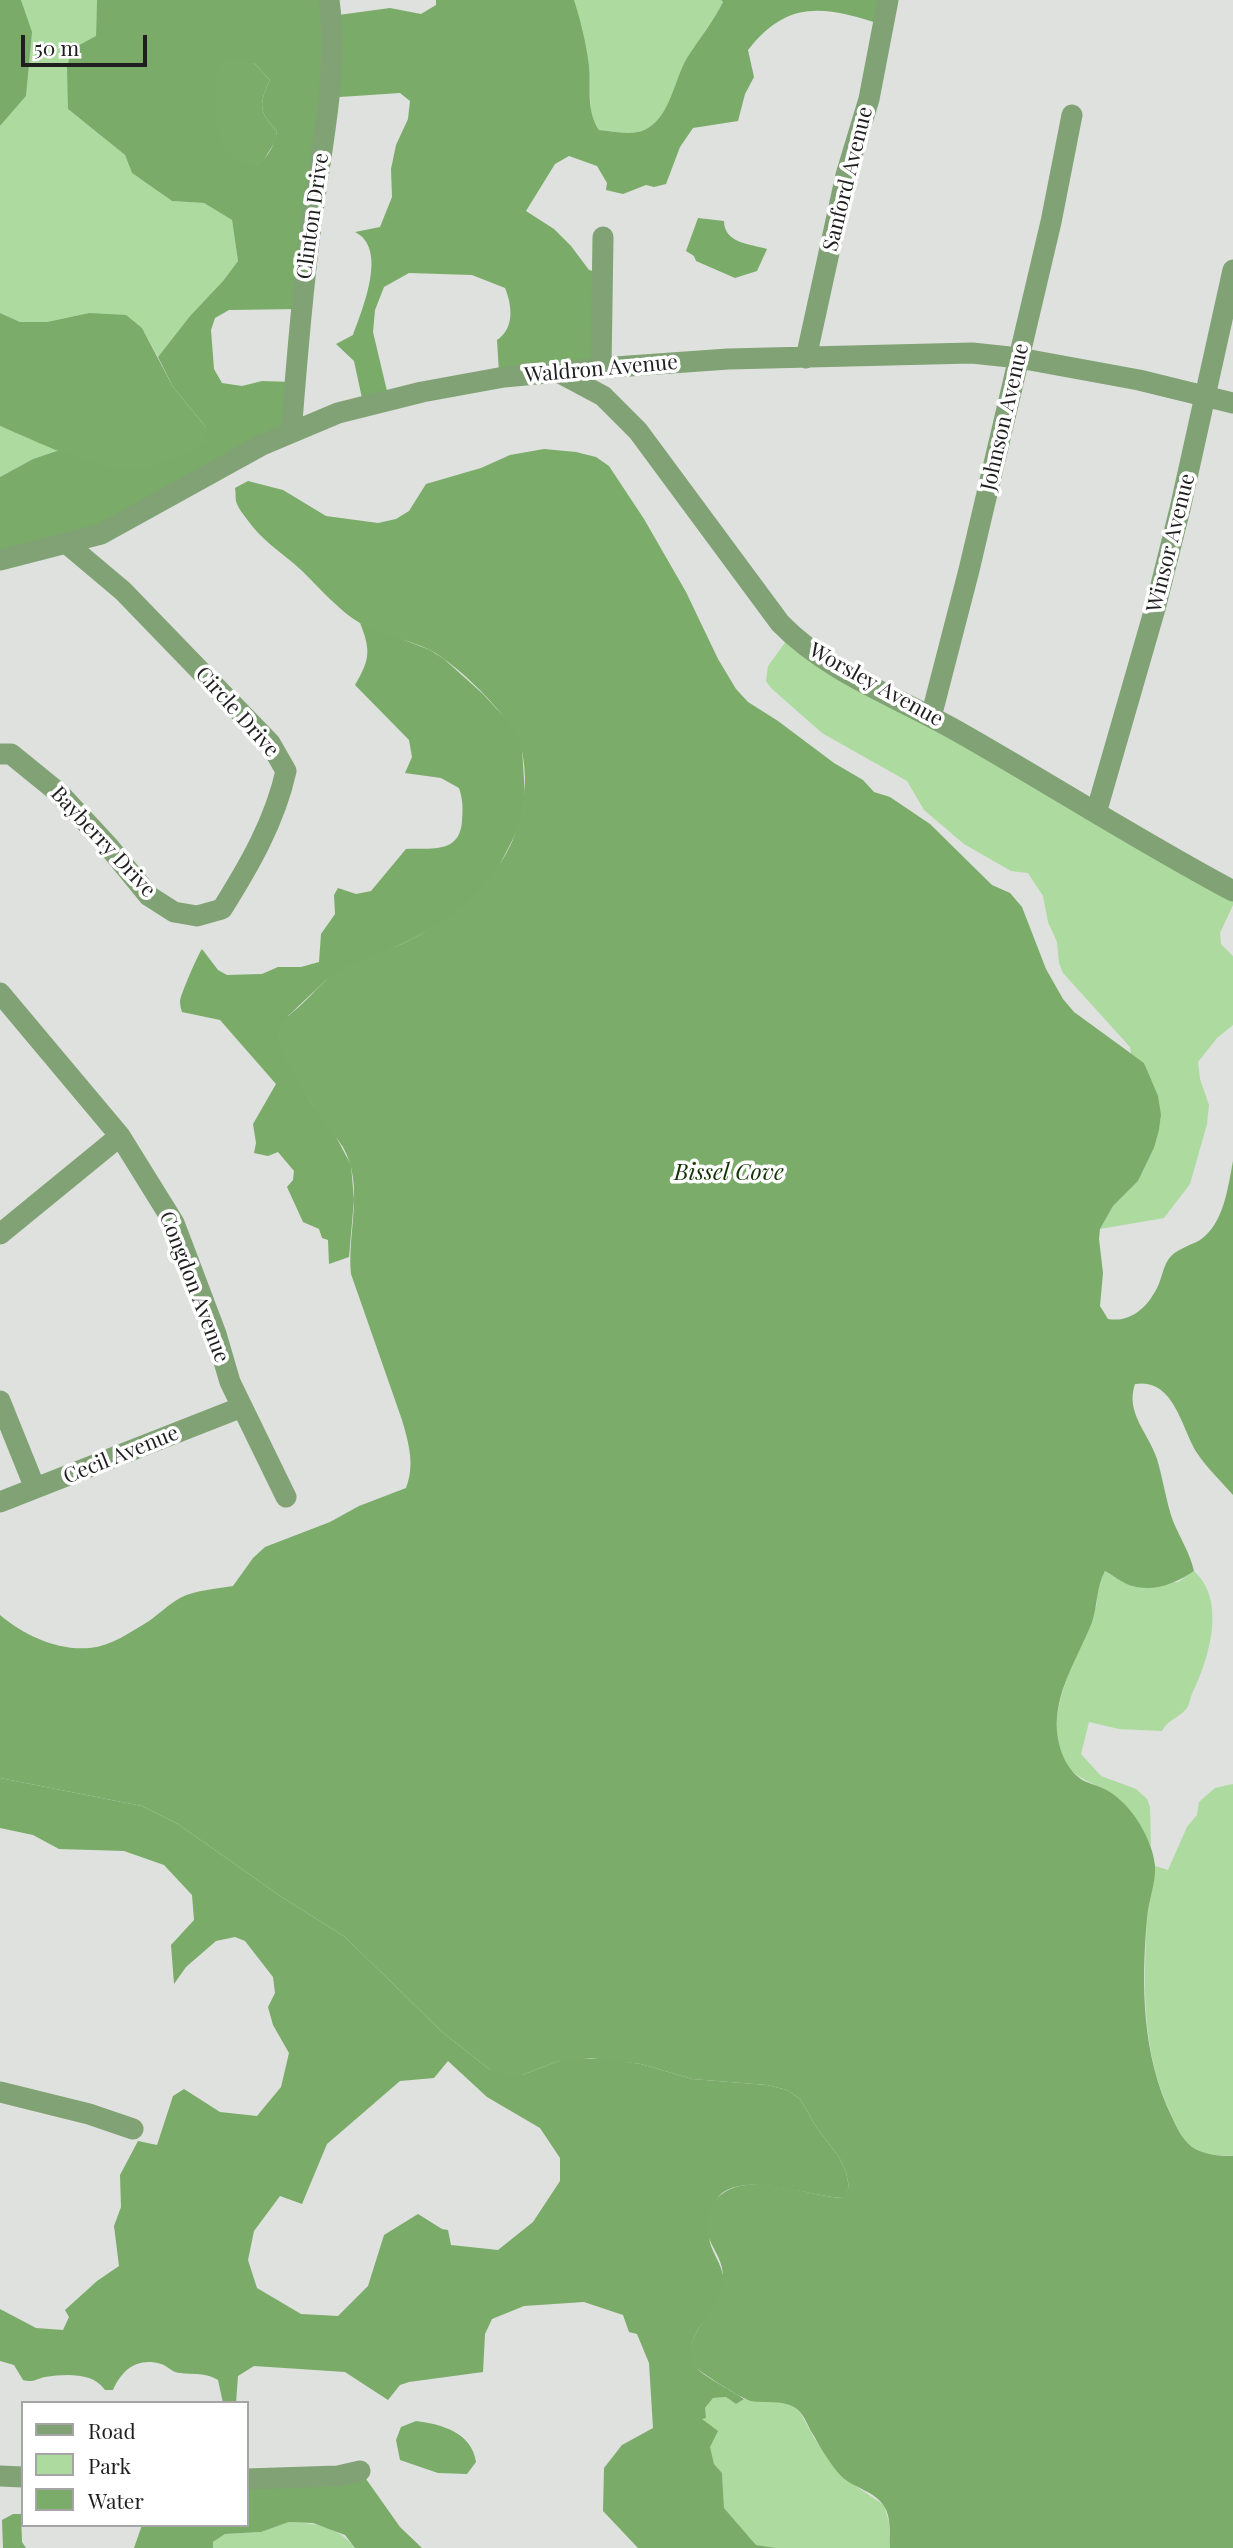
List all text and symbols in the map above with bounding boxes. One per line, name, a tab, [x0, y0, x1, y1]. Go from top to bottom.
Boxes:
scale bar	[24, 21, 150, 65]
text: 50 m	[34, 33, 79, 61]
street label: Sanford Avenue	[818, 104, 878, 254]
street label: Clinton Drive	[292, 151, 334, 281]
street label: Johnson Avenue	[976, 341, 1034, 493]
street label: Waldron Avenue	[523, 350, 679, 388]
street label: Winsor Avenue	[1142, 471, 1200, 615]
street label: Worsley Avenue	[805, 638, 947, 732]
street label: Circle Drive	[190, 662, 284, 762]
street label: Bayberry Drive	[45, 781, 161, 903]
water label: Bissel Cove	[674, 1159, 784, 1187]
street label: Congdon Avenue	[154, 1208, 234, 1366]
street label: Cecil Avenue	[60, 1420, 182, 1490]
legend	[21, 2401, 248, 2527]
text: Road	[88, 2416, 136, 2444]
text: Park	[88, 2451, 131, 2479]
text: Water	[88, 2486, 144, 2514]

